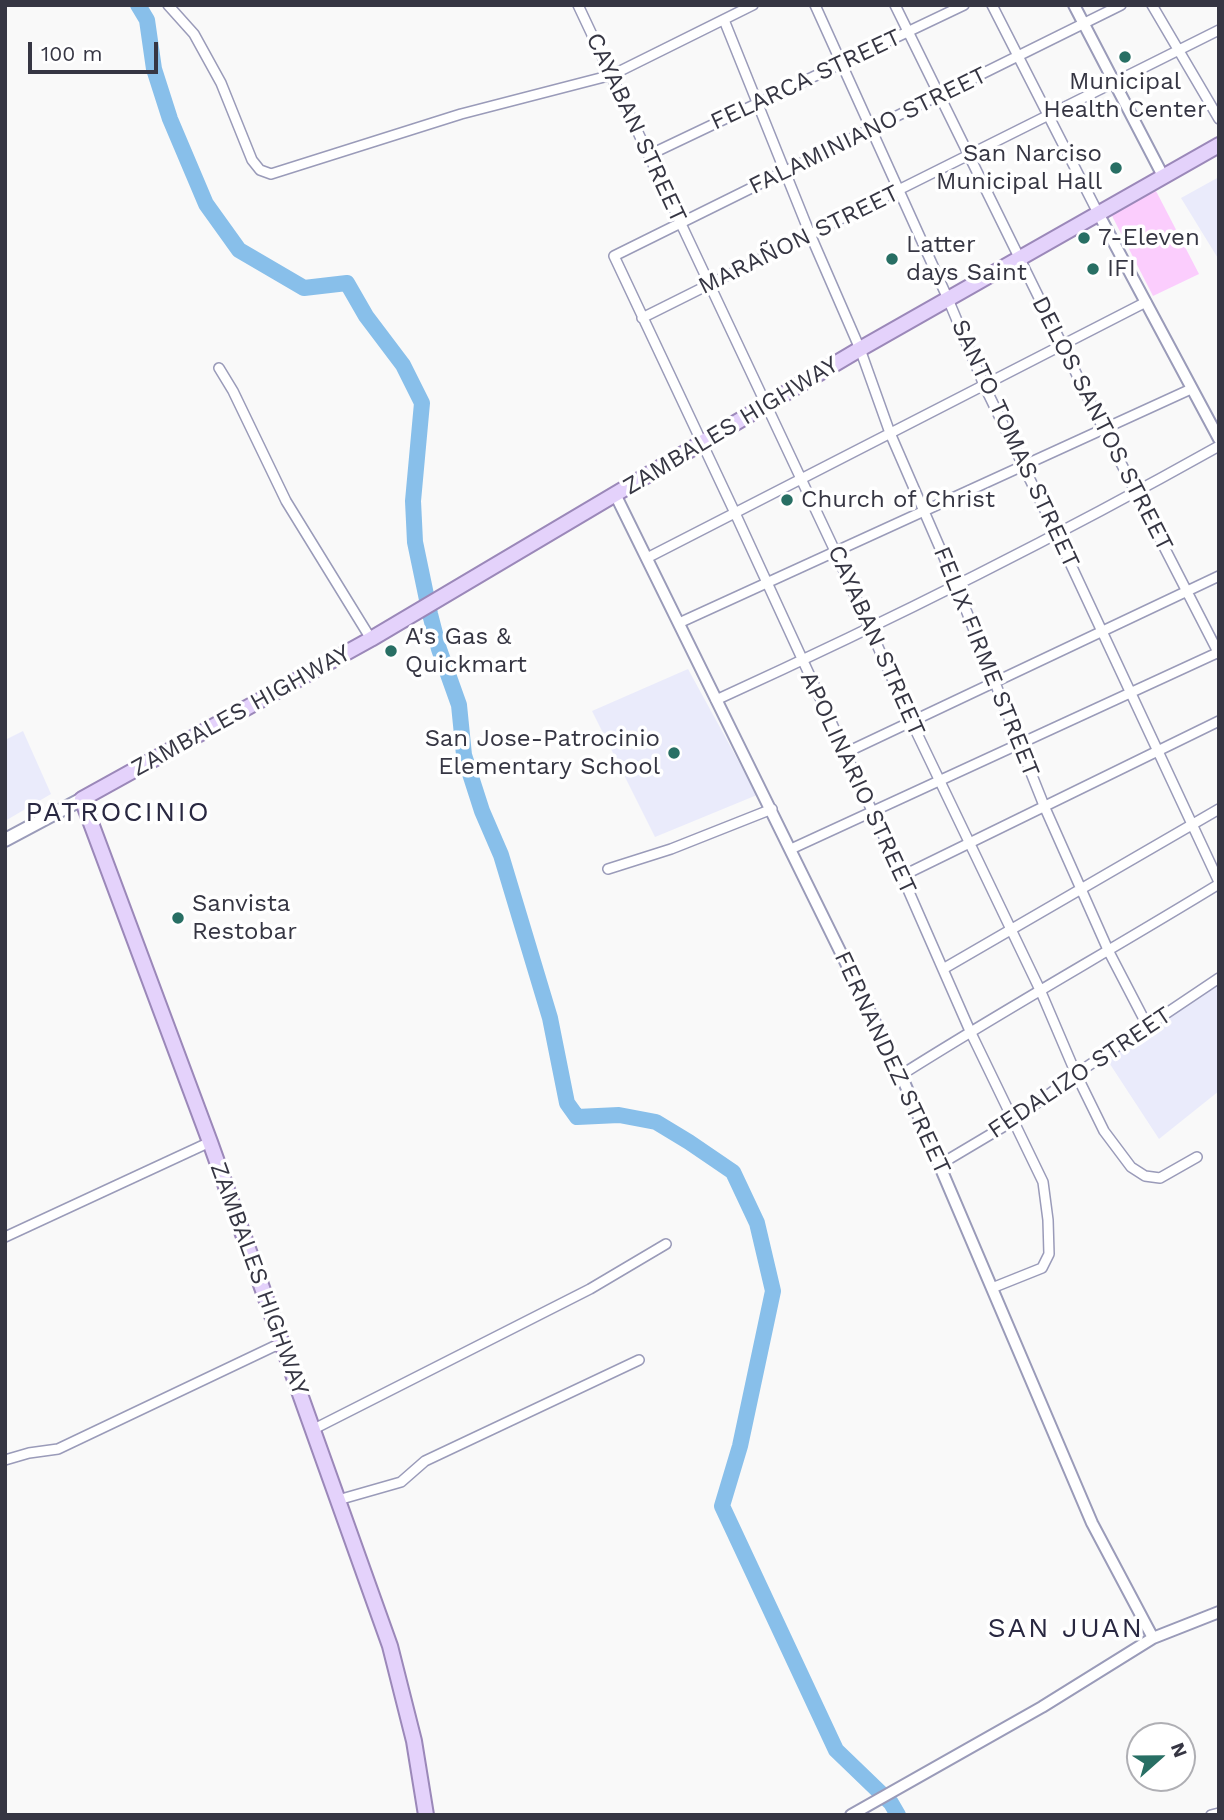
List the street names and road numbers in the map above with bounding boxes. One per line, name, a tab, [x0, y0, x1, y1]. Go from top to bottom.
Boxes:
street label: FELARCA STREET	[706, 23, 906, 137]
street label: CAYABAN STREET	[579, 29, 693, 227]
street label: FALAMINIANO STREET	[744, 61, 992, 201]
street label: MARAÑON STREET	[694, 179, 904, 301]
street label: DELOS SANTOS STREET	[1025, 292, 1179, 556]
street label: SANTO TOMAS STREET	[945, 315, 1085, 573]
street label: ZAMBALES HIGHWAY	[618, 350, 844, 502]
street label: CAYABAN STREET	[821, 541, 931, 741]
street label: FELIX FIRME STREET	[927, 543, 1045, 781]
street label: ZAMBALES HIGHWAY	[127, 639, 355, 783]
street label: APOLINARIO STREET	[794, 667, 922, 899]
street label: FERNANDEZ STREET	[828, 947, 956, 1179]
street label: FEDALIZO STREET	[983, 1001, 1177, 1145]
street label: ZAMBALES HIGHWAY	[203, 1159, 315, 1399]

